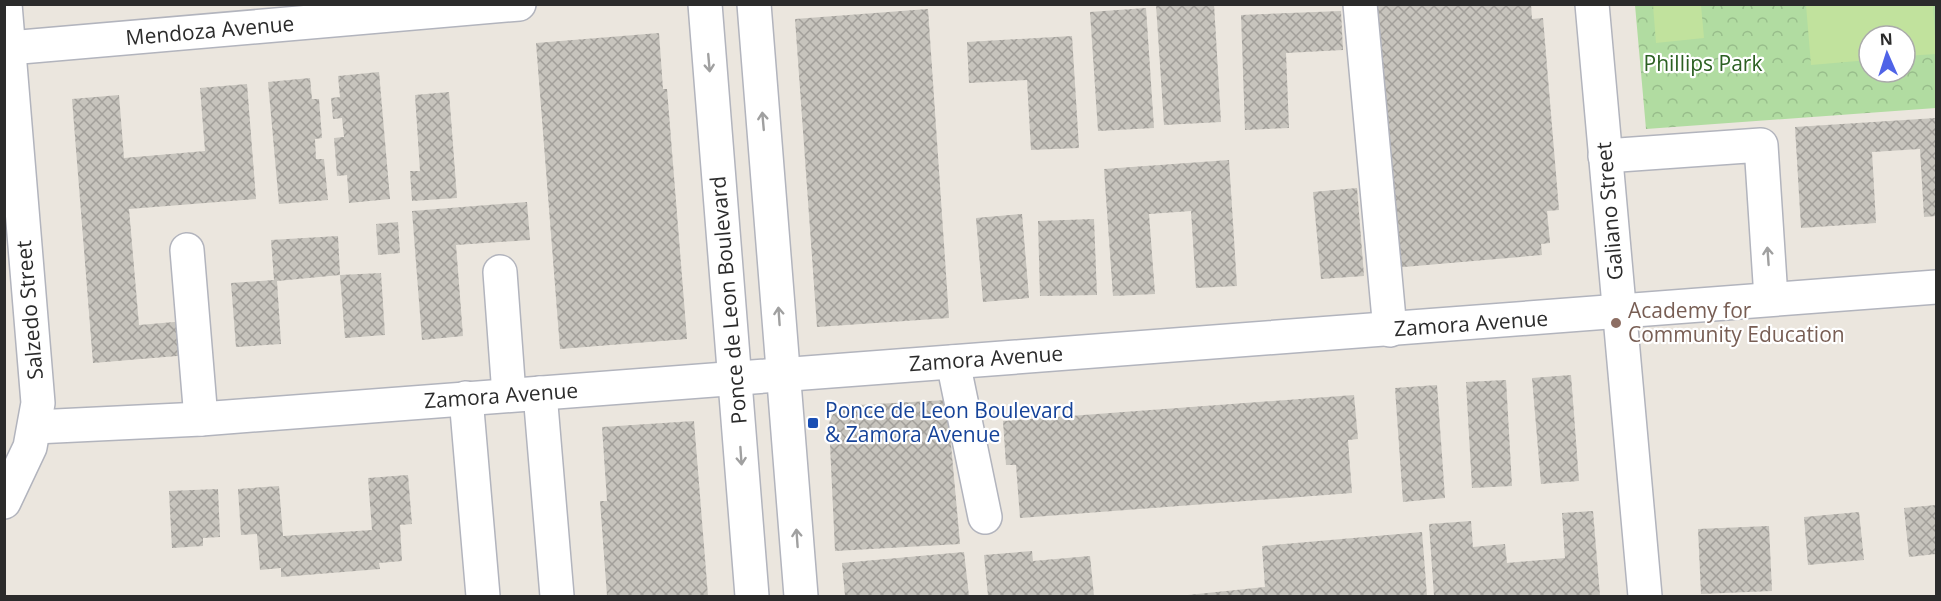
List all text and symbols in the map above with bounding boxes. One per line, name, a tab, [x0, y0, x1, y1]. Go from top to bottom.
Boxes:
street label: Mendoza Avenue	[124, 9, 295, 51]
north arrow	[1857, 24, 1917, 84]
text: N	[1879, 28, 1893, 50]
park label: Phillips Park	[1644, 49, 1762, 77]
one-way arrow	[704, 52, 715, 72]
one-way arrow	[758, 112, 769, 132]
street label: Galiano Street	[1589, 141, 1629, 281]
street label: Ponce de Leon Boulevard	[703, 175, 753, 425]
street label: Salzedo Street	[9, 239, 49, 381]
one-way arrow	[1762, 246, 1773, 266]
place label: Academy for Community Education	[1628, 296, 1845, 348]
street label: Zamora Avenue	[1393, 304, 1549, 342]
one-way arrow	[773, 306, 784, 326]
marker: Academy for Community Education	[1609, 316, 1623, 330]
street label: Zamora Avenue	[908, 339, 1064, 377]
street label: Zamora Avenue	[423, 376, 579, 414]
place label: Ponce de Leon Boulevard & Zamora Avenue	[825, 396, 1074, 448]
marker: Ponce de Leon Boulevard & Zamora Avenue	[806, 416, 820, 430]
one-way arrow	[736, 446, 747, 466]
one-way arrow	[791, 529, 802, 549]

